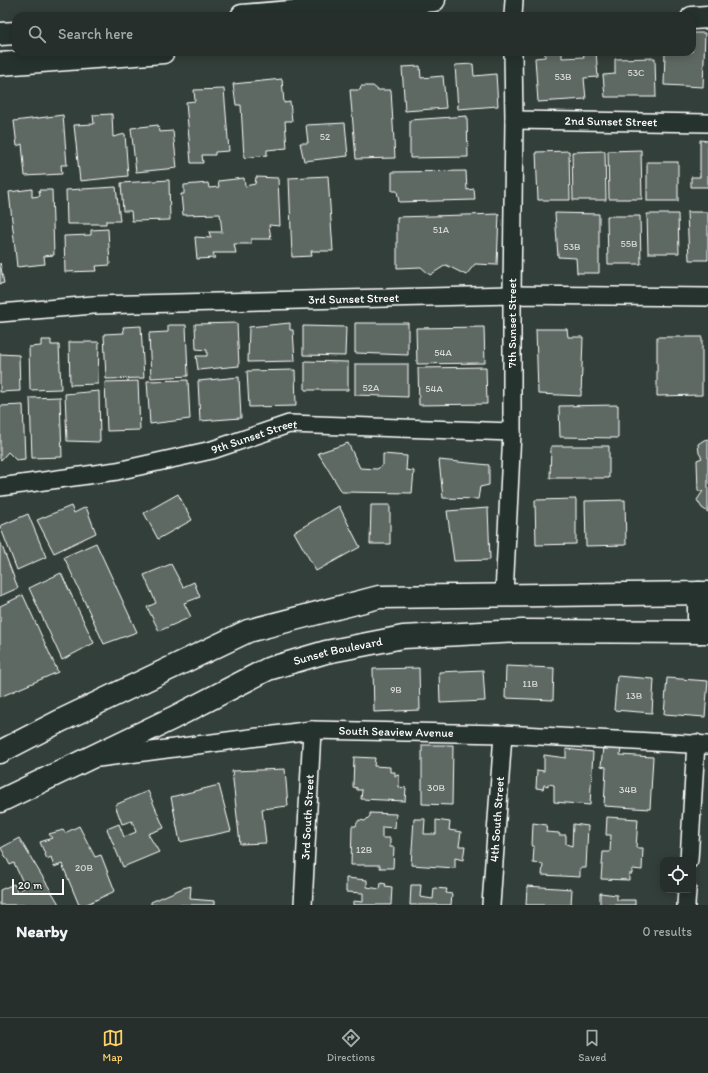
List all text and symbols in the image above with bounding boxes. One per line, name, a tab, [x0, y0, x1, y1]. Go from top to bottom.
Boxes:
search box	[12, 12, 696, 56]
icon: search	[26, 23, 48, 45]
text: Search here	[58, 25, 133, 43]
house number: 53C	[627, 66, 645, 79]
house number: 53B	[554, 70, 572, 83]
street label: 2nd Sunset Street	[565, 114, 658, 129]
house number: 52	[320, 130, 331, 143]
house number: 51A	[433, 223, 450, 236]
house number: 55B	[621, 237, 638, 250]
house number: 53B	[563, 240, 581, 253]
street label: 7th Sunset Street	[505, 278, 519, 368]
street label: 3rd Sunset Street	[308, 291, 400, 307]
house number: 54A	[434, 346, 452, 359]
house number: 52A	[363, 381, 380, 394]
house number: 54A	[425, 382, 443, 395]
street label: 9th Sunset Street	[209, 417, 298, 457]
street label: Sunset Boulevard	[292, 634, 384, 668]
house number: 11B	[522, 677, 538, 690]
house number: 9B	[390, 683, 402, 696]
house number: 13B	[626, 689, 643, 702]
street label: South Seaview Avenue	[338, 724, 454, 740]
street label: 3rd South Street	[298, 774, 317, 860]
street label: 4th South Street	[487, 775, 507, 862]
house number: 30B	[427, 781, 446, 794]
house number: 34B	[619, 783, 637, 796]
house number: 12B	[356, 843, 373, 856]
map controls	[660, 857, 696, 893]
button: locate	[660, 857, 696, 893]
house number: 20B	[75, 861, 93, 874]
scale bar	[12, 877, 64, 896]
text: 20 m	[18, 879, 42, 892]
text: Nearby	[16, 921, 68, 941]
text: 0 results	[642, 924, 692, 939]
tab: Map	[102, 1027, 124, 1064]
tab: Directions	[327, 1027, 375, 1064]
tab: Saved	[578, 1027, 606, 1064]

